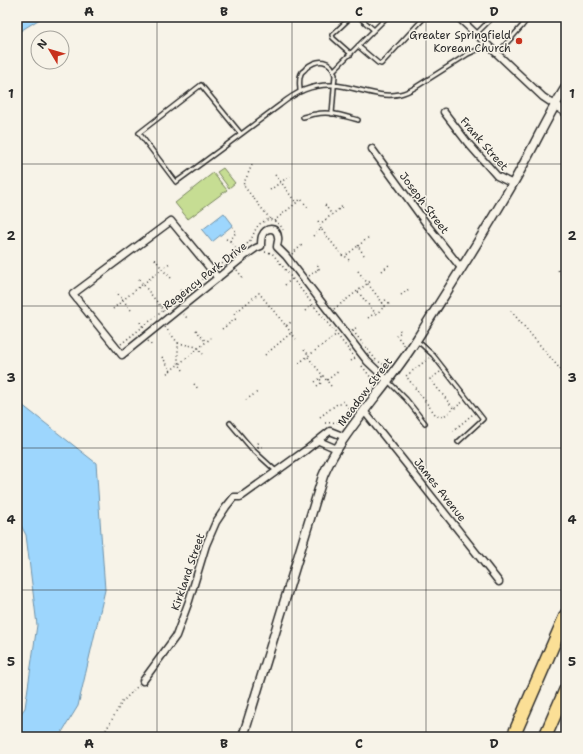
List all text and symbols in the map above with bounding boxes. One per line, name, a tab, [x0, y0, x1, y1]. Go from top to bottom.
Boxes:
text: A	[84, 3, 94, 20]
text: B	[220, 3, 228, 20]
text: C	[355, 3, 363, 20]
text: D	[489, 3, 499, 20]
place label: Greater Springfield Korean Church	[409, 28, 511, 56]
north arrow	[30, 30, 70, 70]
text: N	[34, 36, 51, 52]
marker: Greater Springfield Korean Church	[514, 36, 524, 46]
text: 1	[8, 85, 14, 102]
text: 1	[569, 85, 575, 102]
street label: Frank Street	[457, 114, 511, 174]
street label: Joseph Street	[396, 169, 452, 237]
text: 2	[6, 227, 16, 244]
text: 2	[567, 227, 577, 244]
street label: Regency Park Drive	[160, 239, 250, 313]
street label: Meadow Street	[334, 354, 396, 429]
text: 3	[6, 369, 16, 386]
text: 3	[567, 369, 577, 386]
street label: James Avenue	[410, 455, 470, 525]
text: 4	[6, 511, 16, 528]
text: 4	[567, 511, 577, 528]
street label: Kirkland Street	[168, 531, 208, 613]
text: 5	[7, 653, 15, 670]
text: 5	[568, 653, 576, 670]
text: A	[84, 735, 94, 752]
text: B	[220, 735, 228, 752]
text: C	[355, 735, 363, 752]
text: D	[489, 735, 499, 752]

